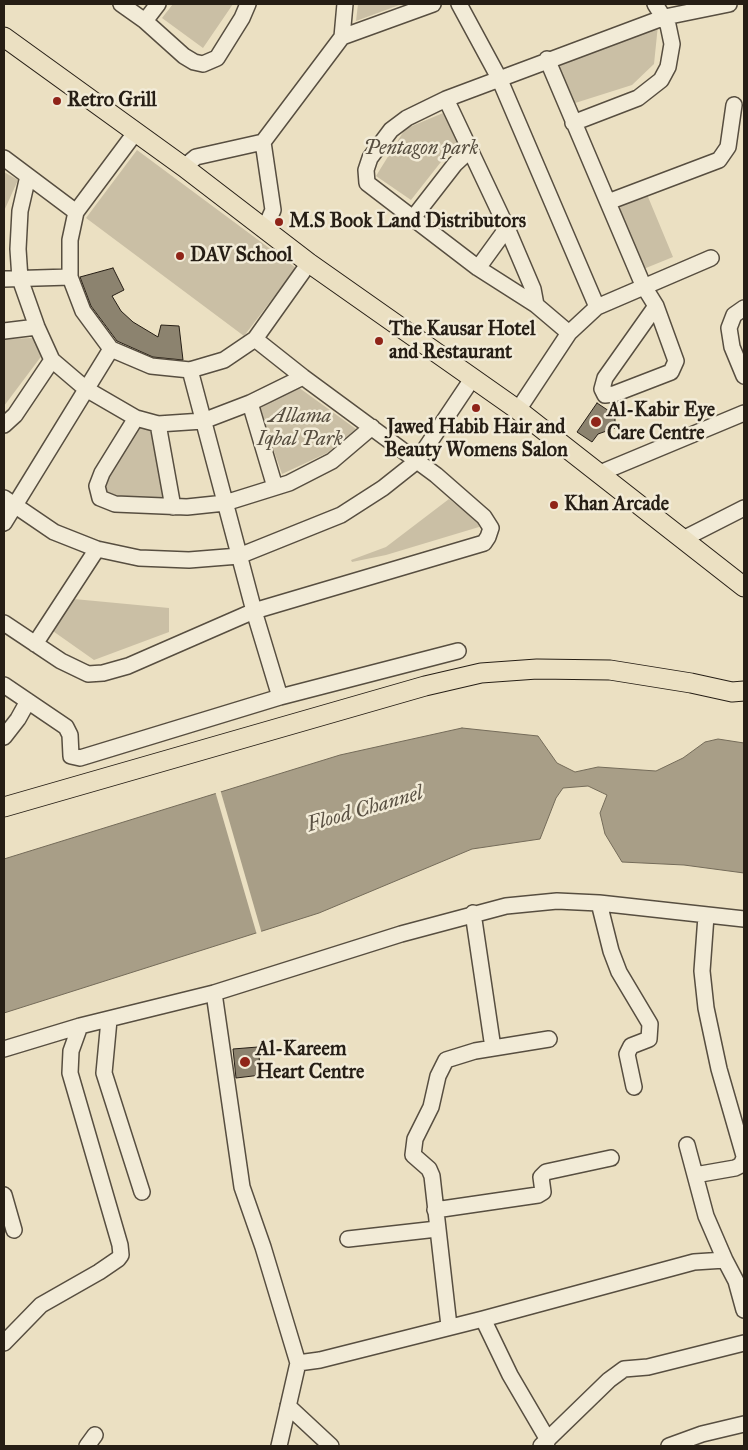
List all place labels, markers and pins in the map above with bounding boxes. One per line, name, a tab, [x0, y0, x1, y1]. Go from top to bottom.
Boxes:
place label: Retro Grill	[67, 89, 157, 113]
marker: Retro Grill	[51, 95, 63, 107]
place label: M.S Book Land Distributors	[289, 210, 526, 234]
marker: M.S Book Land Distributors	[273, 216, 285, 228]
place label: DAV School	[190, 244, 292, 268]
marker: DAV School	[174, 250, 186, 262]
place label: The Kausar Hotel and Restaurant	[389, 318, 535, 365]
marker: The Kausar Hotel and Restaurant	[373, 335, 385, 347]
place label: Al-Kabir Eye Care Centre	[607, 399, 715, 446]
marker: Jawed Habib Hair and Beauty Womens Salon	[470, 402, 482, 414]
marker: Al-Kabir Eye Care Centre	[589, 415, 603, 429]
place label: Jawed Habib Hair and Beauty Womens Salon	[384, 416, 568, 463]
place label: Khan Arcade	[564, 493, 669, 517]
marker: Khan Arcade	[548, 499, 560, 511]
place label: Al-Kareem Heart Centre	[256, 1038, 364, 1085]
marker: Al-Kareem Heart Centre	[238, 1055, 252, 1069]

